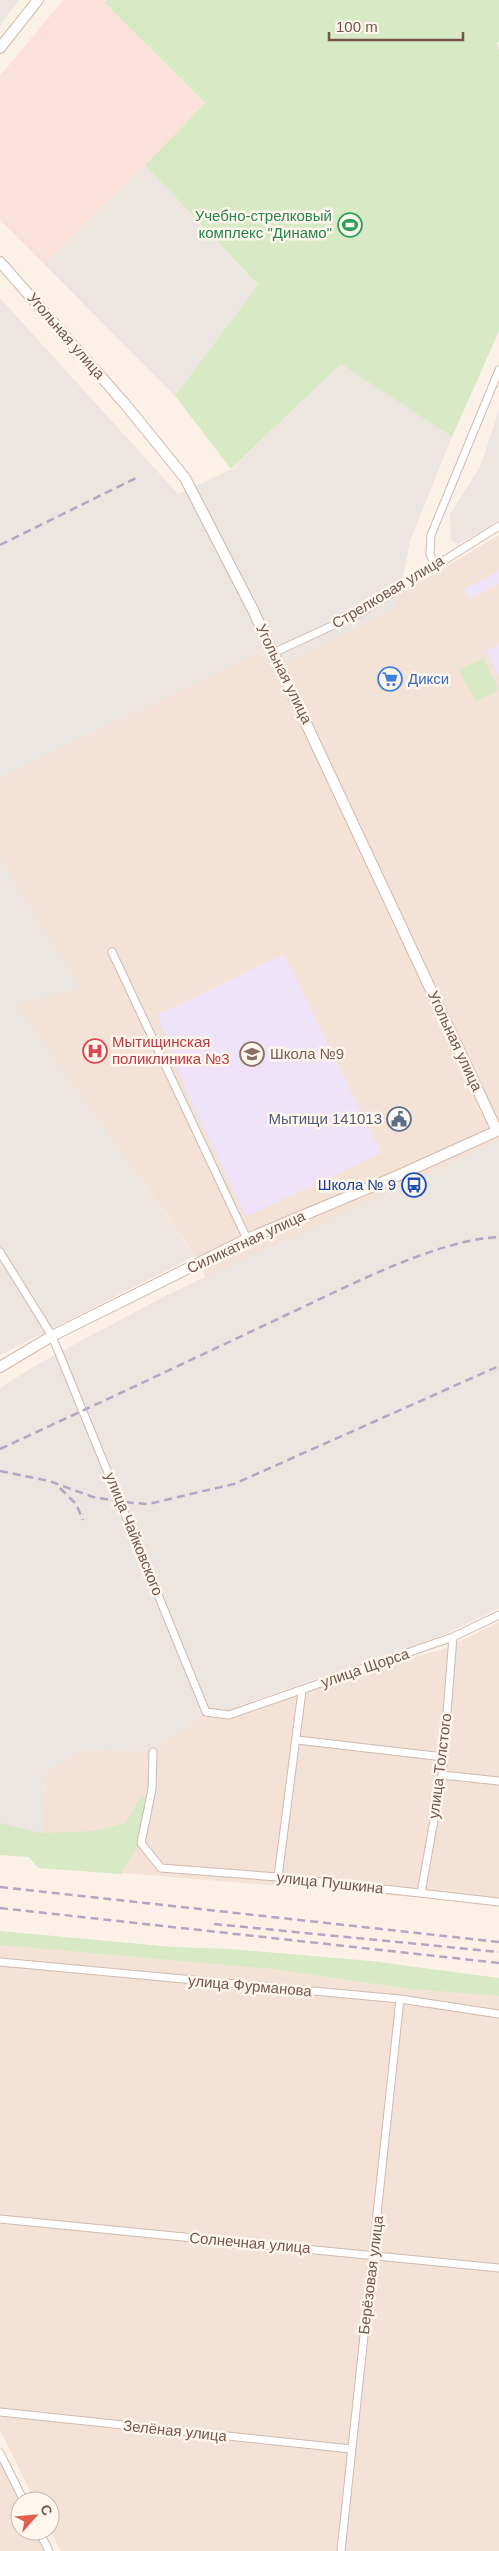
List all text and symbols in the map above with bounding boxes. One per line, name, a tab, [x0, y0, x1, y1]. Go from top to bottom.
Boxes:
scale bar	[329, 10, 463, 42]
text: 100 m	[336, 18, 378, 35]
place label: Учебно-стрелковый комплекс "Динамо"	[195, 207, 332, 241]
sports icon: Учебно-стрелковый комплекс "Динамо"	[337, 212, 363, 238]
street label: Угольная улица	[24, 289, 109, 383]
street label: Стрелковая улица	[329, 551, 447, 632]
street label: Угольная улица	[253, 621, 316, 727]
supermarket icon: Дикси	[377, 666, 403, 692]
place label: Дикси	[408, 670, 449, 687]
street label: Угольная улица	[425, 988, 486, 1094]
place label: Мытищинская поликлиника №3	[112, 1033, 230, 1067]
hospital icon: Мытищинская поликлиника №3	[82, 1038, 108, 1064]
school or university icon: Школа №9	[239, 1041, 265, 1067]
place label: Школа №9	[270, 1045, 344, 1062]
public building icon: Мытищи 141013	[386, 1106, 412, 1132]
place label: Мытищи 141013	[269, 1110, 382, 1127]
bus stop icon: Школа № 9	[401, 1172, 427, 1198]
place label: Школа № 9	[318, 1176, 396, 1193]
street label: Силикатная улица	[184, 1206, 308, 1276]
street label: улица Чайковского	[102, 1470, 167, 1598]
street label: улица Щорса	[319, 1644, 412, 1691]
street label: улица Толстого	[425, 1712, 454, 1820]
street label: улица Пушкина	[276, 1868, 385, 1897]
street label: улица Фурманова	[188, 1972, 313, 1999]
street label: Берёзовая улица	[355, 2214, 386, 2335]
street label: Солнечная улица	[189, 2229, 312, 2256]
street label: Зелёная улица	[122, 2417, 228, 2444]
north arrow	[10, 2491, 60, 2541]
text: С	[37, 2502, 56, 2518]

